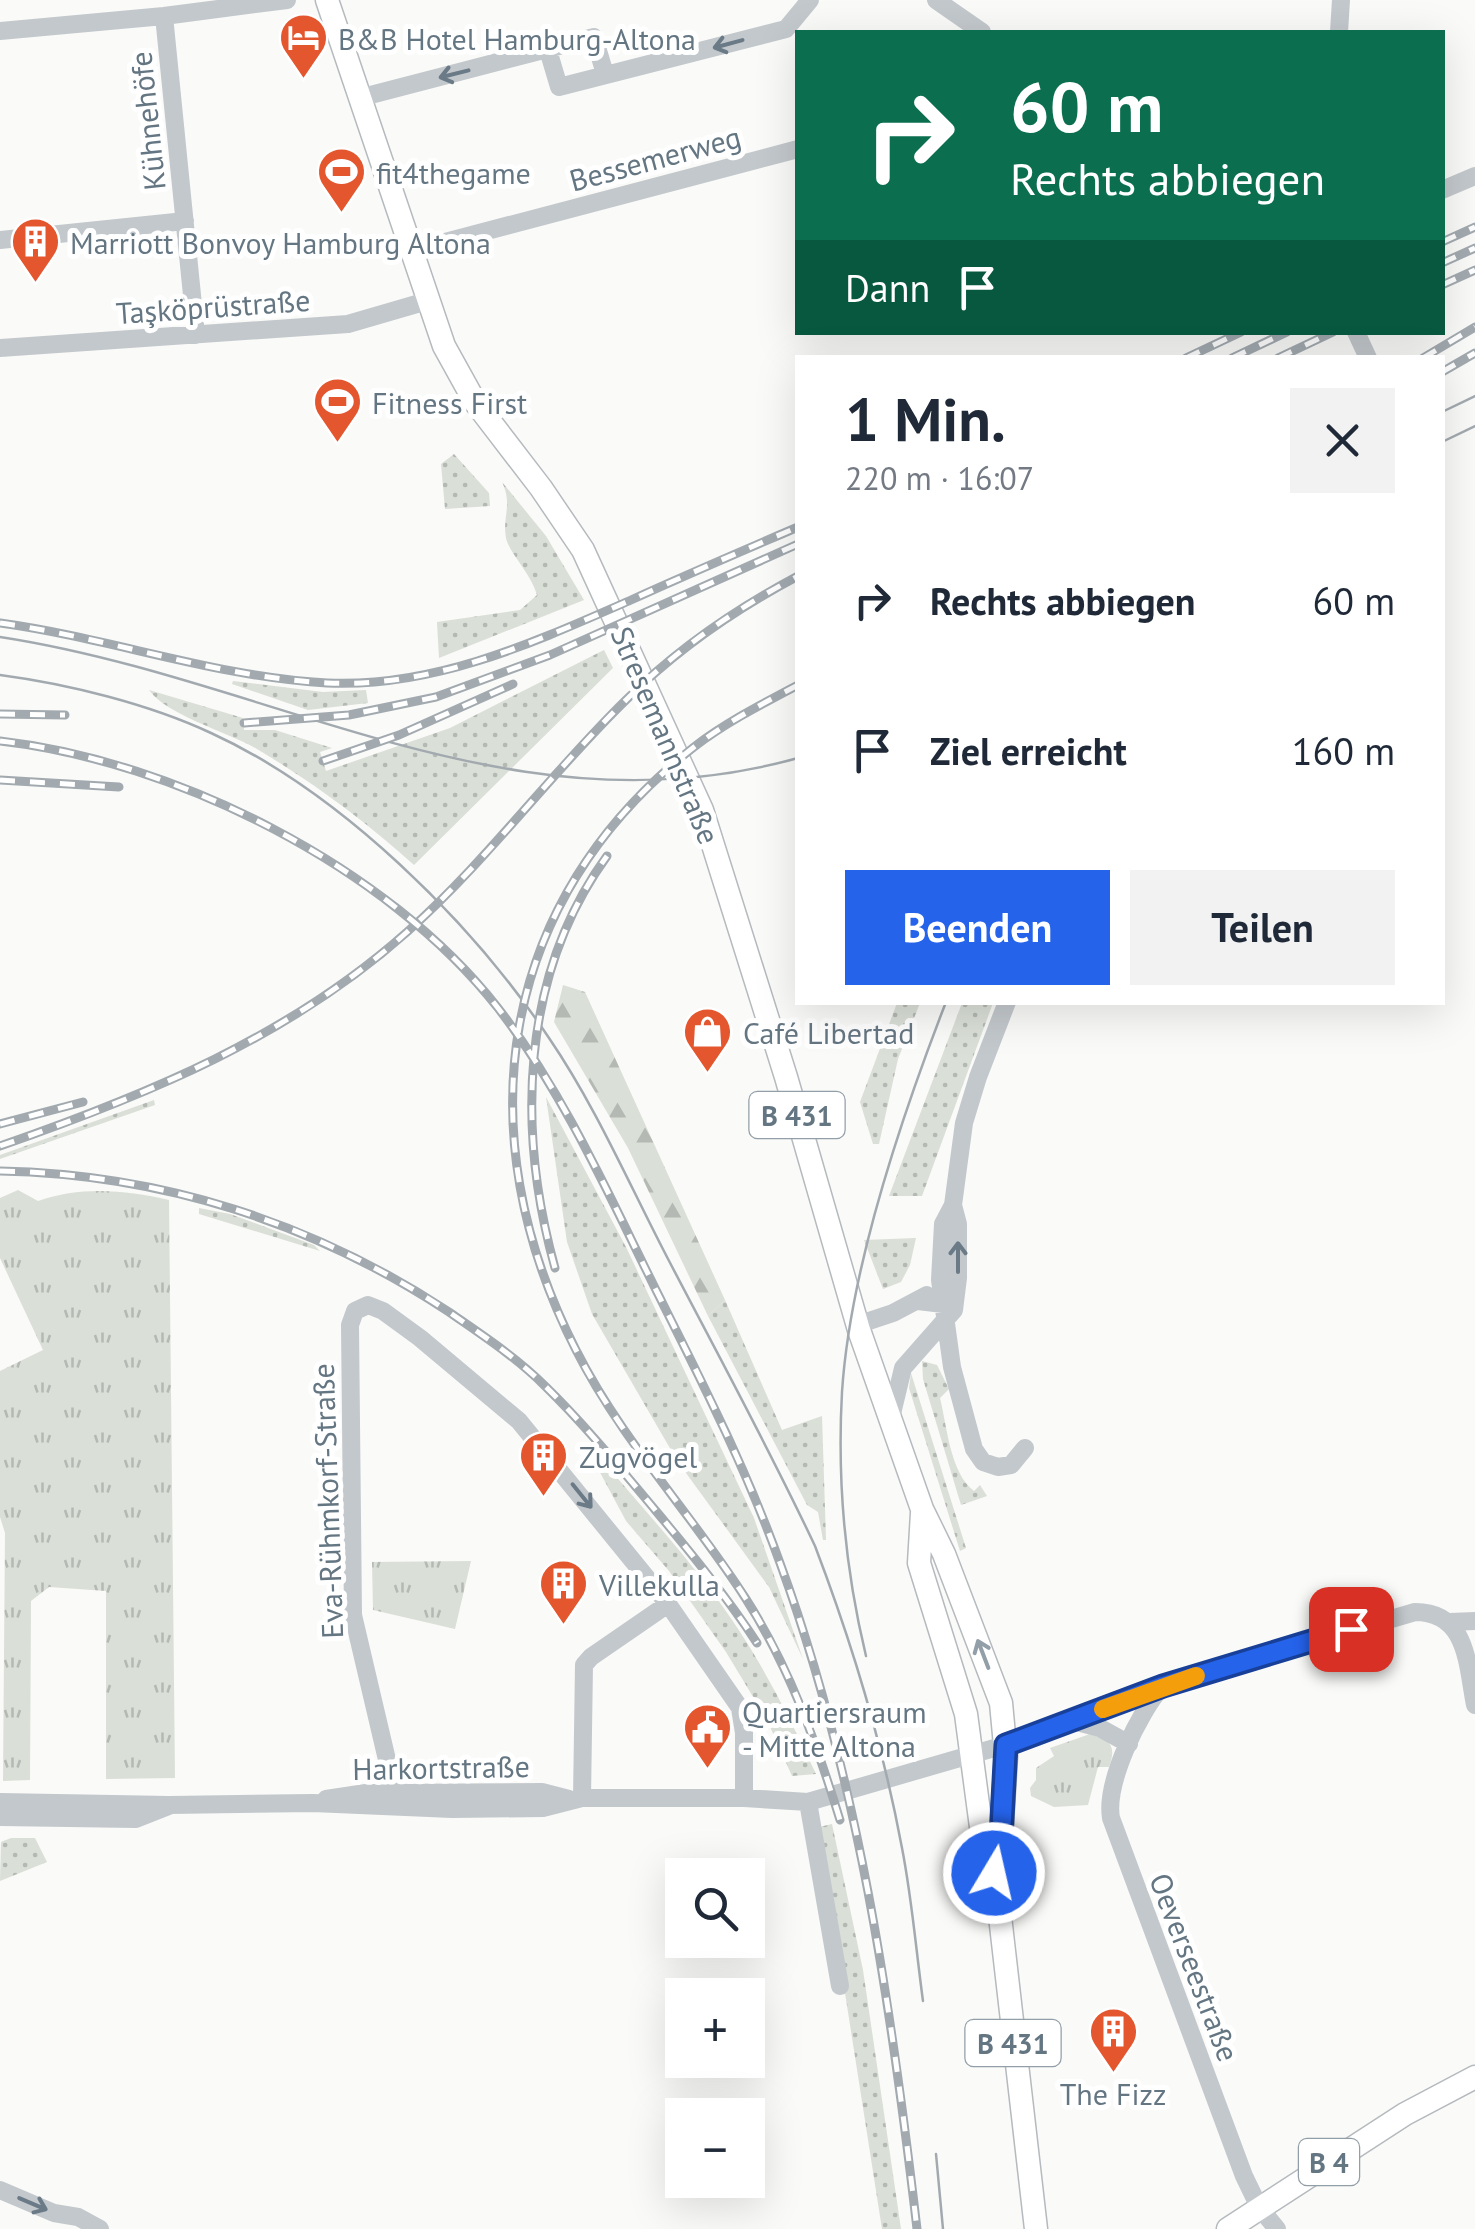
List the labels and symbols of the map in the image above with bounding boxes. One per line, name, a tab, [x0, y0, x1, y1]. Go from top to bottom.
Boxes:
hotel icon: B&B Hotel Hamburg-Altona	[277, 12, 329, 80]
place label: B&B Hotel Hamburg-Altona	[338, 19, 696, 58]
one-way arrow	[713, 36, 744, 55]
street label: Kühnehöfe	[120, 50, 174, 192]
one-way arrow	[439, 65, 470, 84]
street label: Bessemerweg	[565, 116, 745, 200]
sports icon: fit4thegame	[315, 146, 367, 214]
place label: fit4thegame	[376, 153, 531, 192]
building icon: Marriott Bonvoy Hamburg Altona	[9, 216, 61, 284]
place label: Marriott Bonvoy Hamburg Altona	[70, 223, 491, 262]
street label: Taşköprüstraße	[115, 280, 311, 332]
sports icon: Fitness First	[311, 376, 363, 444]
place label: Fitness First	[372, 383, 527, 422]
street label: Stresemannstraße	[603, 620, 729, 850]
shop icon: Café Libertad	[682, 1006, 734, 1074]
place label: Café Libertad	[743, 1013, 914, 1052]
road number: B 431	[750, 1092, 844, 1138]
one-way arrow	[948, 1242, 968, 1274]
street label: Eva-Rühmkorf-Straße	[303, 1363, 351, 1639]
building icon: Zugvögel	[518, 1430, 570, 1498]
place label: Zugvögel	[579, 1437, 698, 1476]
one-way arrow	[571, 1482, 593, 1508]
building icon: Villekulla	[538, 1558, 590, 1626]
place label: Villekulla	[598, 1565, 720, 1604]
pin	[1309, 1587, 1394, 1672]
one-way arrow	[973, 1639, 991, 1670]
place label: Quartiersraum - Mitte Altona	[742, 1692, 927, 1765]
public building icon: Quartiersraum - Mitte Altona	[681, 1702, 733, 1770]
street label: Harkortstraße	[352, 1746, 530, 1788]
position arrow	[942, 1821, 1046, 1925]
street label: Oeverseestraße	[1141, 1867, 1249, 2067]
building icon: The Fizz	[1087, 2006, 1139, 2074]
road number: B 431	[966, 2020, 1060, 2066]
place label: The Fizz	[1060, 2074, 1166, 2113]
road number: B 4	[1299, 2139, 1359, 2185]
one-way arrow	[17, 2196, 48, 2214]

